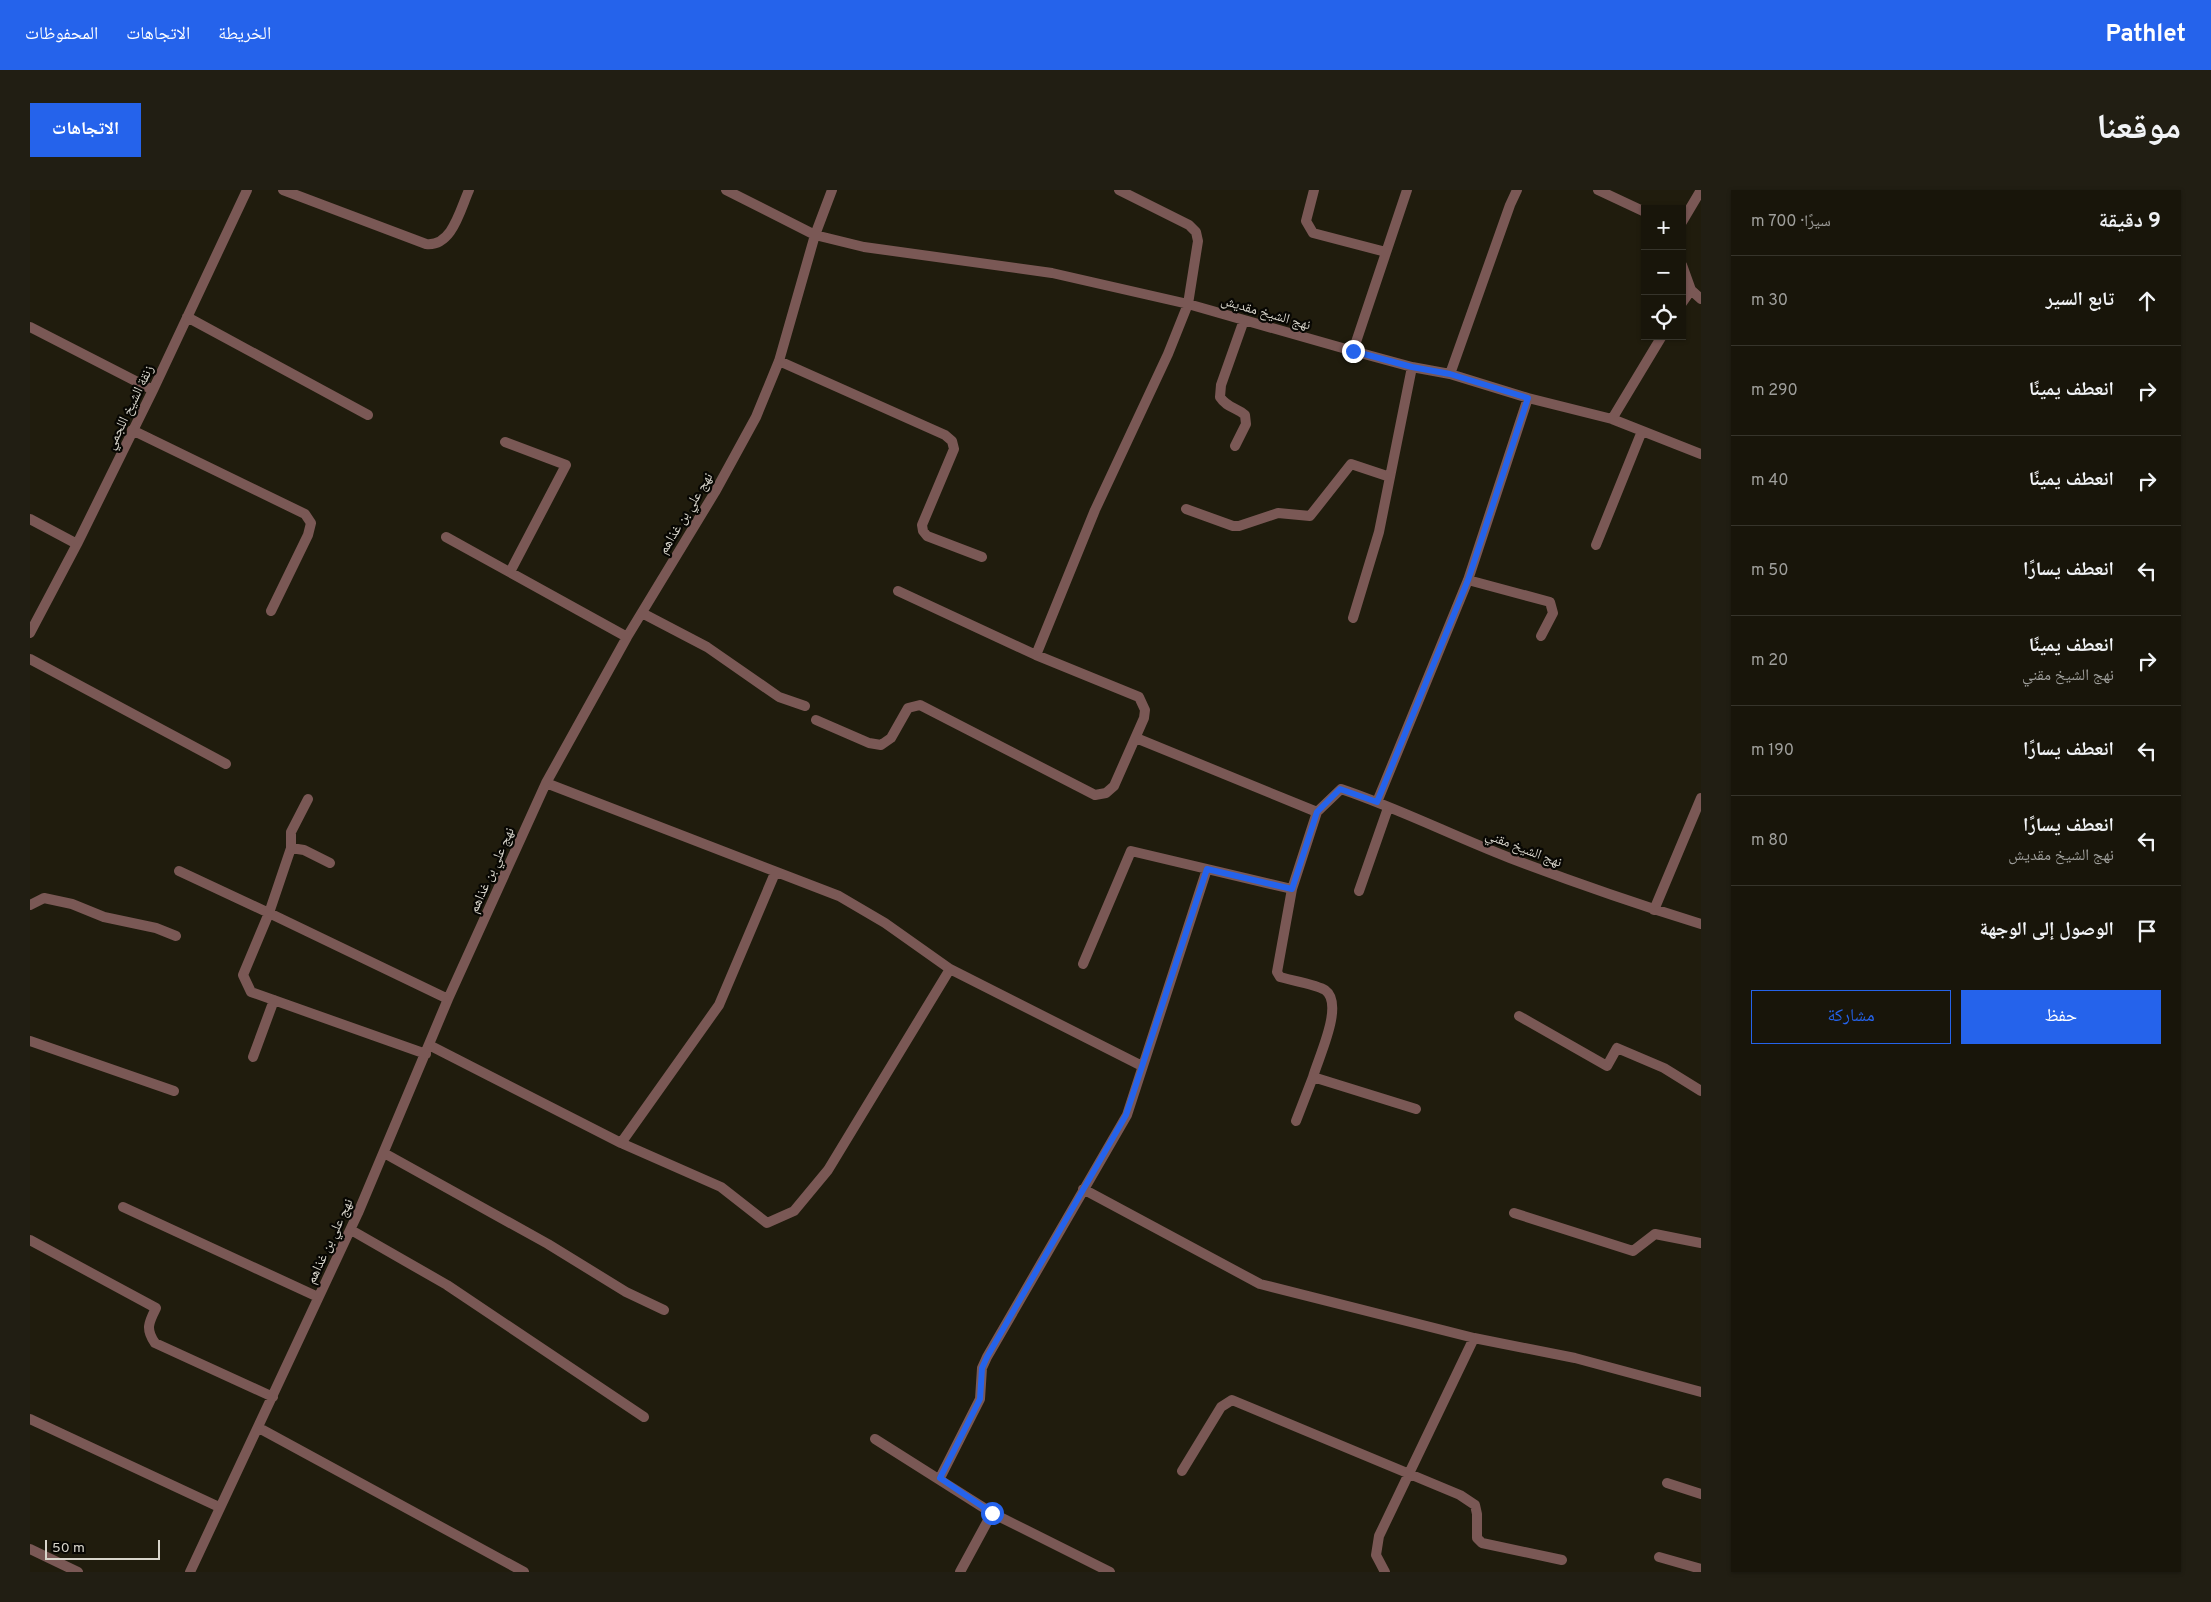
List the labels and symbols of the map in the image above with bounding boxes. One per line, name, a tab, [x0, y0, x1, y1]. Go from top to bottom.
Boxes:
street label: نهج الشيخ مقديش	[1219, 293, 1313, 334]
route end	[1342, 340, 1365, 363]
street label: زنقة الشيخ اللجمي	[103, 363, 160, 453]
street label: نهج علي بن غذاهم	[655, 470, 719, 558]
street label: نهج علي بن غذاهم	[466, 825, 520, 917]
street label: نهج الشيخ مقني	[1482, 827, 1564, 873]
street label: نهج علي بن غذاهم	[303, 1196, 359, 1288]
route start	[981, 1502, 1004, 1525]
scale bar	[45, 1537, 160, 1560]

